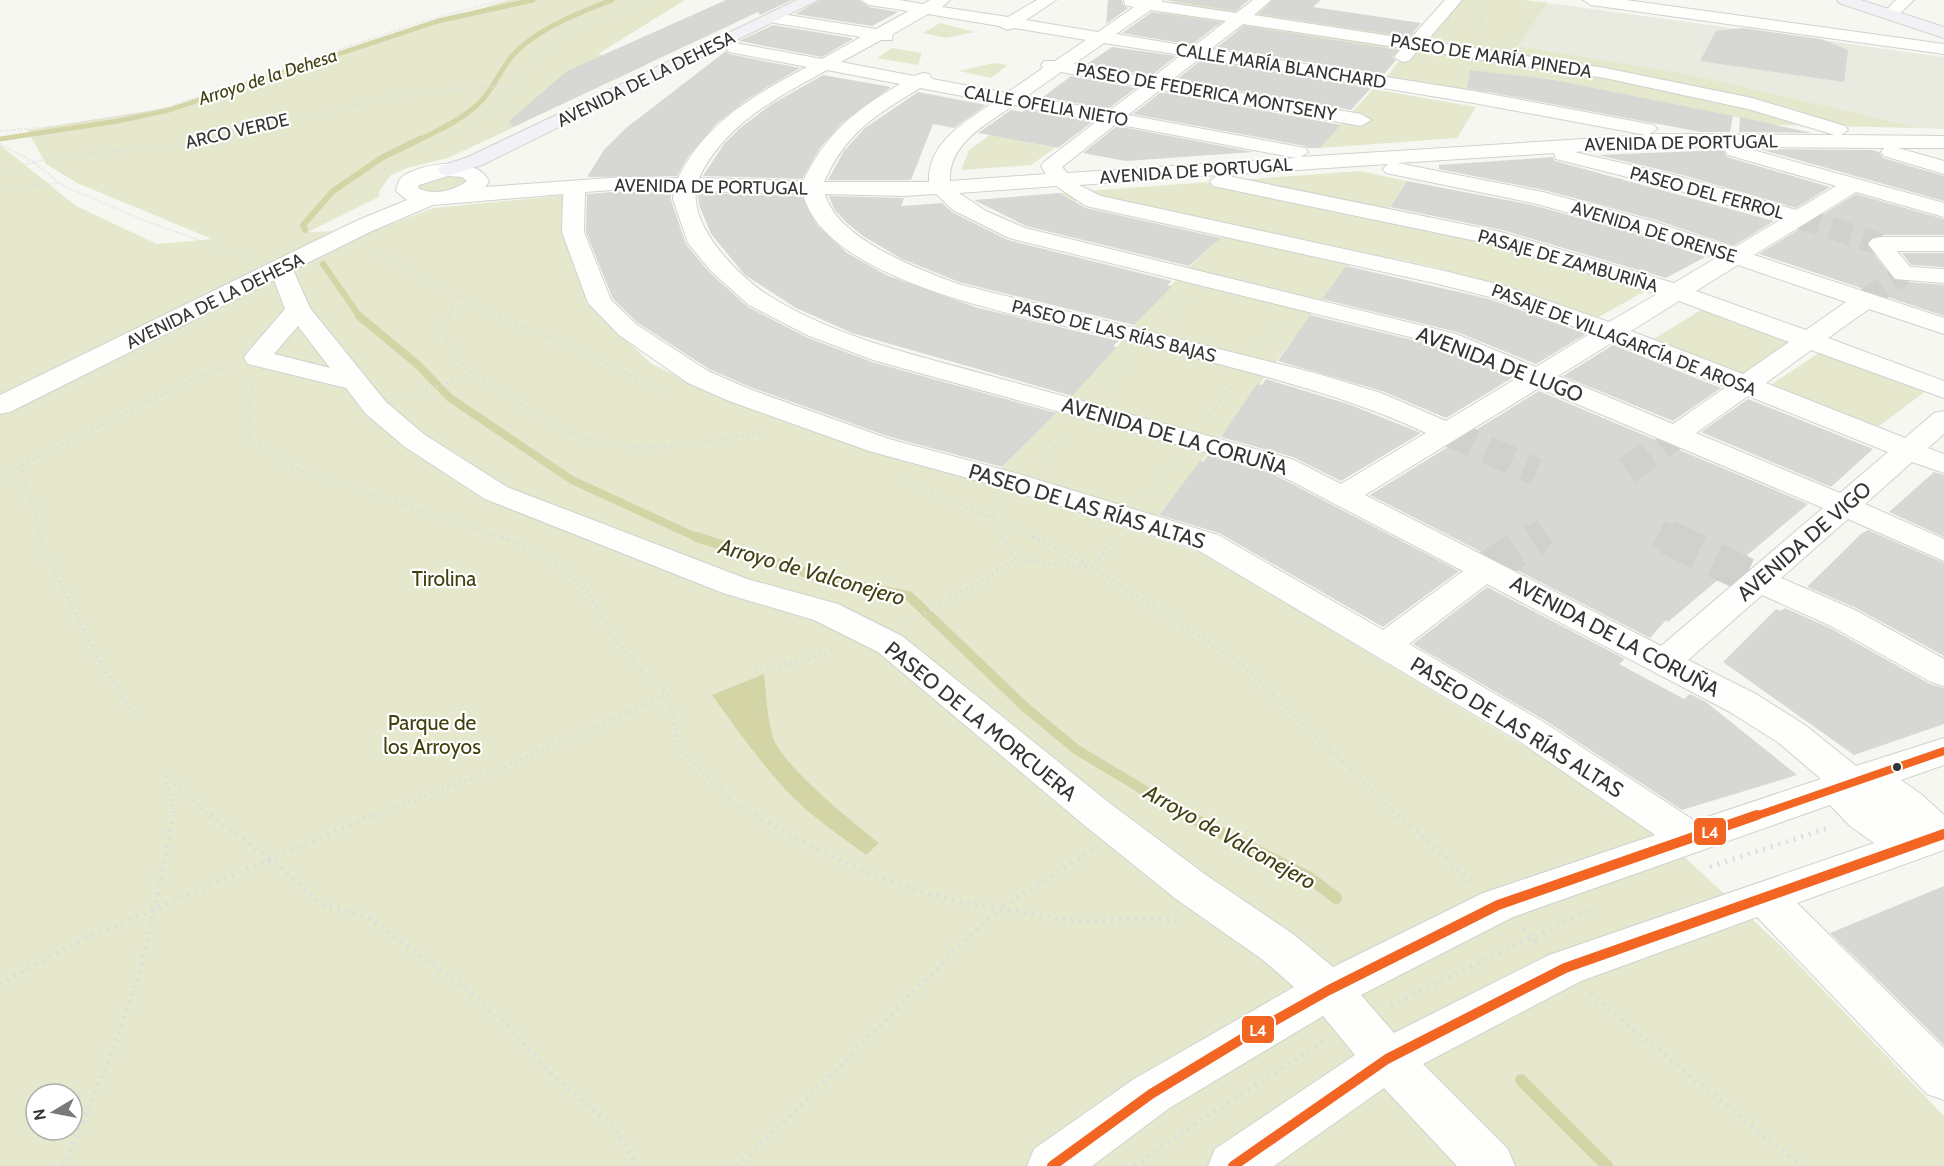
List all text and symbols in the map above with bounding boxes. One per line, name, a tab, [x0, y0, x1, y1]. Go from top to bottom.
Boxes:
street label: AVENIDA DE LA DEHESA	[554, 26, 738, 132]
street label: PASEO DE MARÍA PINEDA	[1389, 29, 1593, 83]
street label: CALLE MARÍA BLANCHARD	[1174, 38, 1388, 94]
water label: Arroyo de la Dehesa	[195, 44, 340, 110]
street label: PASEO DE FEDERICA MONTSENY	[1074, 58, 1339, 126]
street label: CALLE OFELIA NIETO	[962, 81, 1130, 131]
street label: ARCO VERDE	[183, 108, 291, 154]
street label: AVENIDA DE PORTUGAL	[1584, 130, 1778, 156]
street label: AVENIDA DE PORTUGAL	[1099, 153, 1293, 189]
street label: PASEO DEL FERROL	[1627, 162, 1787, 224]
street label: AVENIDA DE PORTUGAL	[614, 174, 808, 200]
street label: AVENIDA DE ORENSE	[1569, 196, 1739, 268]
street label: PASAJE DE ZAMBURIÑA	[1475, 225, 1661, 297]
street label: AVENIDA DE LA DEHESA	[123, 248, 307, 354]
street label: PASAJE DE VILLAGARCÍA DE AROSA	[1488, 279, 1760, 401]
street label: PASEO DE LAS RÍAS BAJAS	[1010, 295, 1218, 367]
street label: AVENIDA DE LUGO	[1413, 321, 1587, 407]
street label: AVENIDA DE LA CORUÑA	[1059, 391, 1291, 480]
street label: PASEO DE LAS RÍAS ALTAS	[966, 458, 1208, 554]
street label: AVENIDA DE VIGO	[1732, 476, 1876, 606]
water label: Arroyo de Valconejero	[715, 532, 908, 611]
park label: Tirolina	[412, 566, 476, 591]
street label: AVENIDA DE LA CORUÑA	[1506, 569, 1724, 702]
street label: PASEO DE LA MORCUERA	[880, 636, 1082, 806]
street label: PASEO DE LAS RÍAS ALTAS	[1406, 651, 1628, 803]
park label: Parque de los Arroyos	[383, 710, 481, 759]
unlabelled marker	[1891, 761, 1903, 773]
water label: Arroyo de Valconejero	[1139, 778, 1321, 895]
line badge: L4	[1693, 817, 1727, 846]
text: L4	[1701, 823, 1719, 842]
line badge: L4	[1241, 1015, 1275, 1044]
text: L4	[1249, 1021, 1267, 1040]
north arrow	[24, 1082, 84, 1142]
text: N	[29, 1107, 50, 1122]

